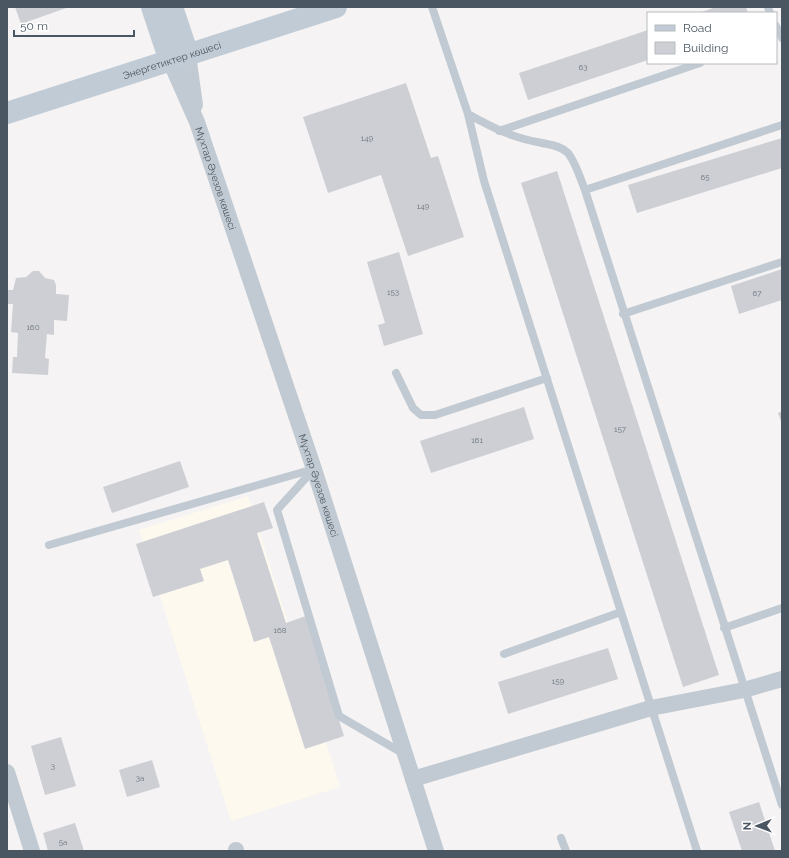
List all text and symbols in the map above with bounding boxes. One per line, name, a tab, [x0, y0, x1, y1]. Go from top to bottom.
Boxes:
scale bar	[14, 12, 134, 38]
legend	[647, 12, 777, 64]
text: 50 m	[20, 19, 48, 33]
text: Road	[683, 21, 712, 35]
street label: Энергетиктер көшесі	[121, 39, 222, 81]
text: Building	[683, 41, 729, 55]
house number: 63	[578, 62, 588, 72]
street label: Мұхтар Әуезов көшесі	[194, 125, 238, 231]
house number: 149	[361, 133, 374, 143]
house number: 65	[700, 172, 710, 182]
house number: 149	[417, 201, 430, 211]
house number: 153	[387, 287, 399, 297]
house number: 67	[752, 288, 762, 298]
house number: 160	[26, 322, 40, 332]
house number: 157	[614, 424, 627, 434]
street label: Мұхтар Әуезов көшесі	[297, 432, 341, 538]
house number: 161	[471, 435, 483, 445]
house number: 168	[274, 625, 287, 635]
house number: 159	[552, 676, 565, 686]
house number: 3	[51, 761, 55, 771]
house number: 3а	[136, 773, 144, 783]
north arrow	[737, 806, 777, 846]
text: N	[741, 822, 754, 830]
house number: 5а	[59, 837, 67, 847]

